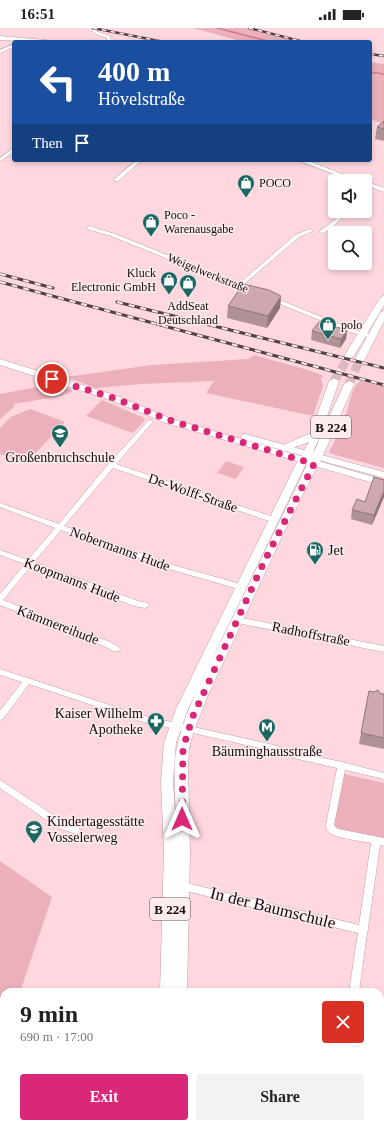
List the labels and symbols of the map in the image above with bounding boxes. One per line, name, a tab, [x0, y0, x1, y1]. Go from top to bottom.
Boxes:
shop icon: POCO	[236, 173, 256, 198]
place label: POCO	[259, 176, 291, 190]
place label: Poco - Warenausgabe	[164, 208, 234, 236]
shop icon: Poco - Warenausgabe	[141, 212, 161, 237]
street label: Weigelwerkstraße	[165, 250, 251, 296]
place label: Kluck Electronic GmbH	[71, 266, 156, 294]
shop icon: Kluck Electronic GmbH	[159, 270, 179, 295]
shop icon: AddSeat Deutschland	[178, 273, 198, 298]
place label: AddSeat Deutschland	[158, 299, 218, 327]
shop icon: polo	[318, 315, 338, 340]
place label: polo	[341, 318, 362, 332]
pin	[35, 362, 69, 396]
road number: B 224	[311, 416, 351, 438]
school or university icon: Großenbruchschule	[50, 423, 70, 448]
place label: Großenbruchschule	[5, 450, 115, 465]
street label: De-Wolff-Straße	[146, 471, 240, 515]
street label: Nobermanns Hude	[68, 524, 172, 574]
fuel station icon: Jet	[305, 540, 325, 565]
place label: Jet	[328, 543, 344, 558]
street label: Koopmanns Hude	[22, 555, 122, 605]
street label: Kämmereihude	[15, 603, 101, 647]
street label: Radhoffstraße	[271, 619, 351, 649]
place label: Kaiser Wilhelm Apotheke	[55, 706, 143, 737]
pharmacy icon: Kaiser Wilhelm Apotheke	[146, 711, 166, 736]
metro station icon: Bäuminghausstraße	[257, 717, 277, 742]
place label: Bäuminghausstraße	[212, 744, 322, 759]
position arrow	[161, 798, 203, 840]
place label: Kindertagesstätte Vosselerweg	[47, 814, 144, 845]
school or university icon: Kindertagesstätte Vosselerweg	[24, 819, 44, 844]
street label: In der Baumschule	[208, 883, 338, 933]
road number: B 224	[150, 898, 190, 920]

